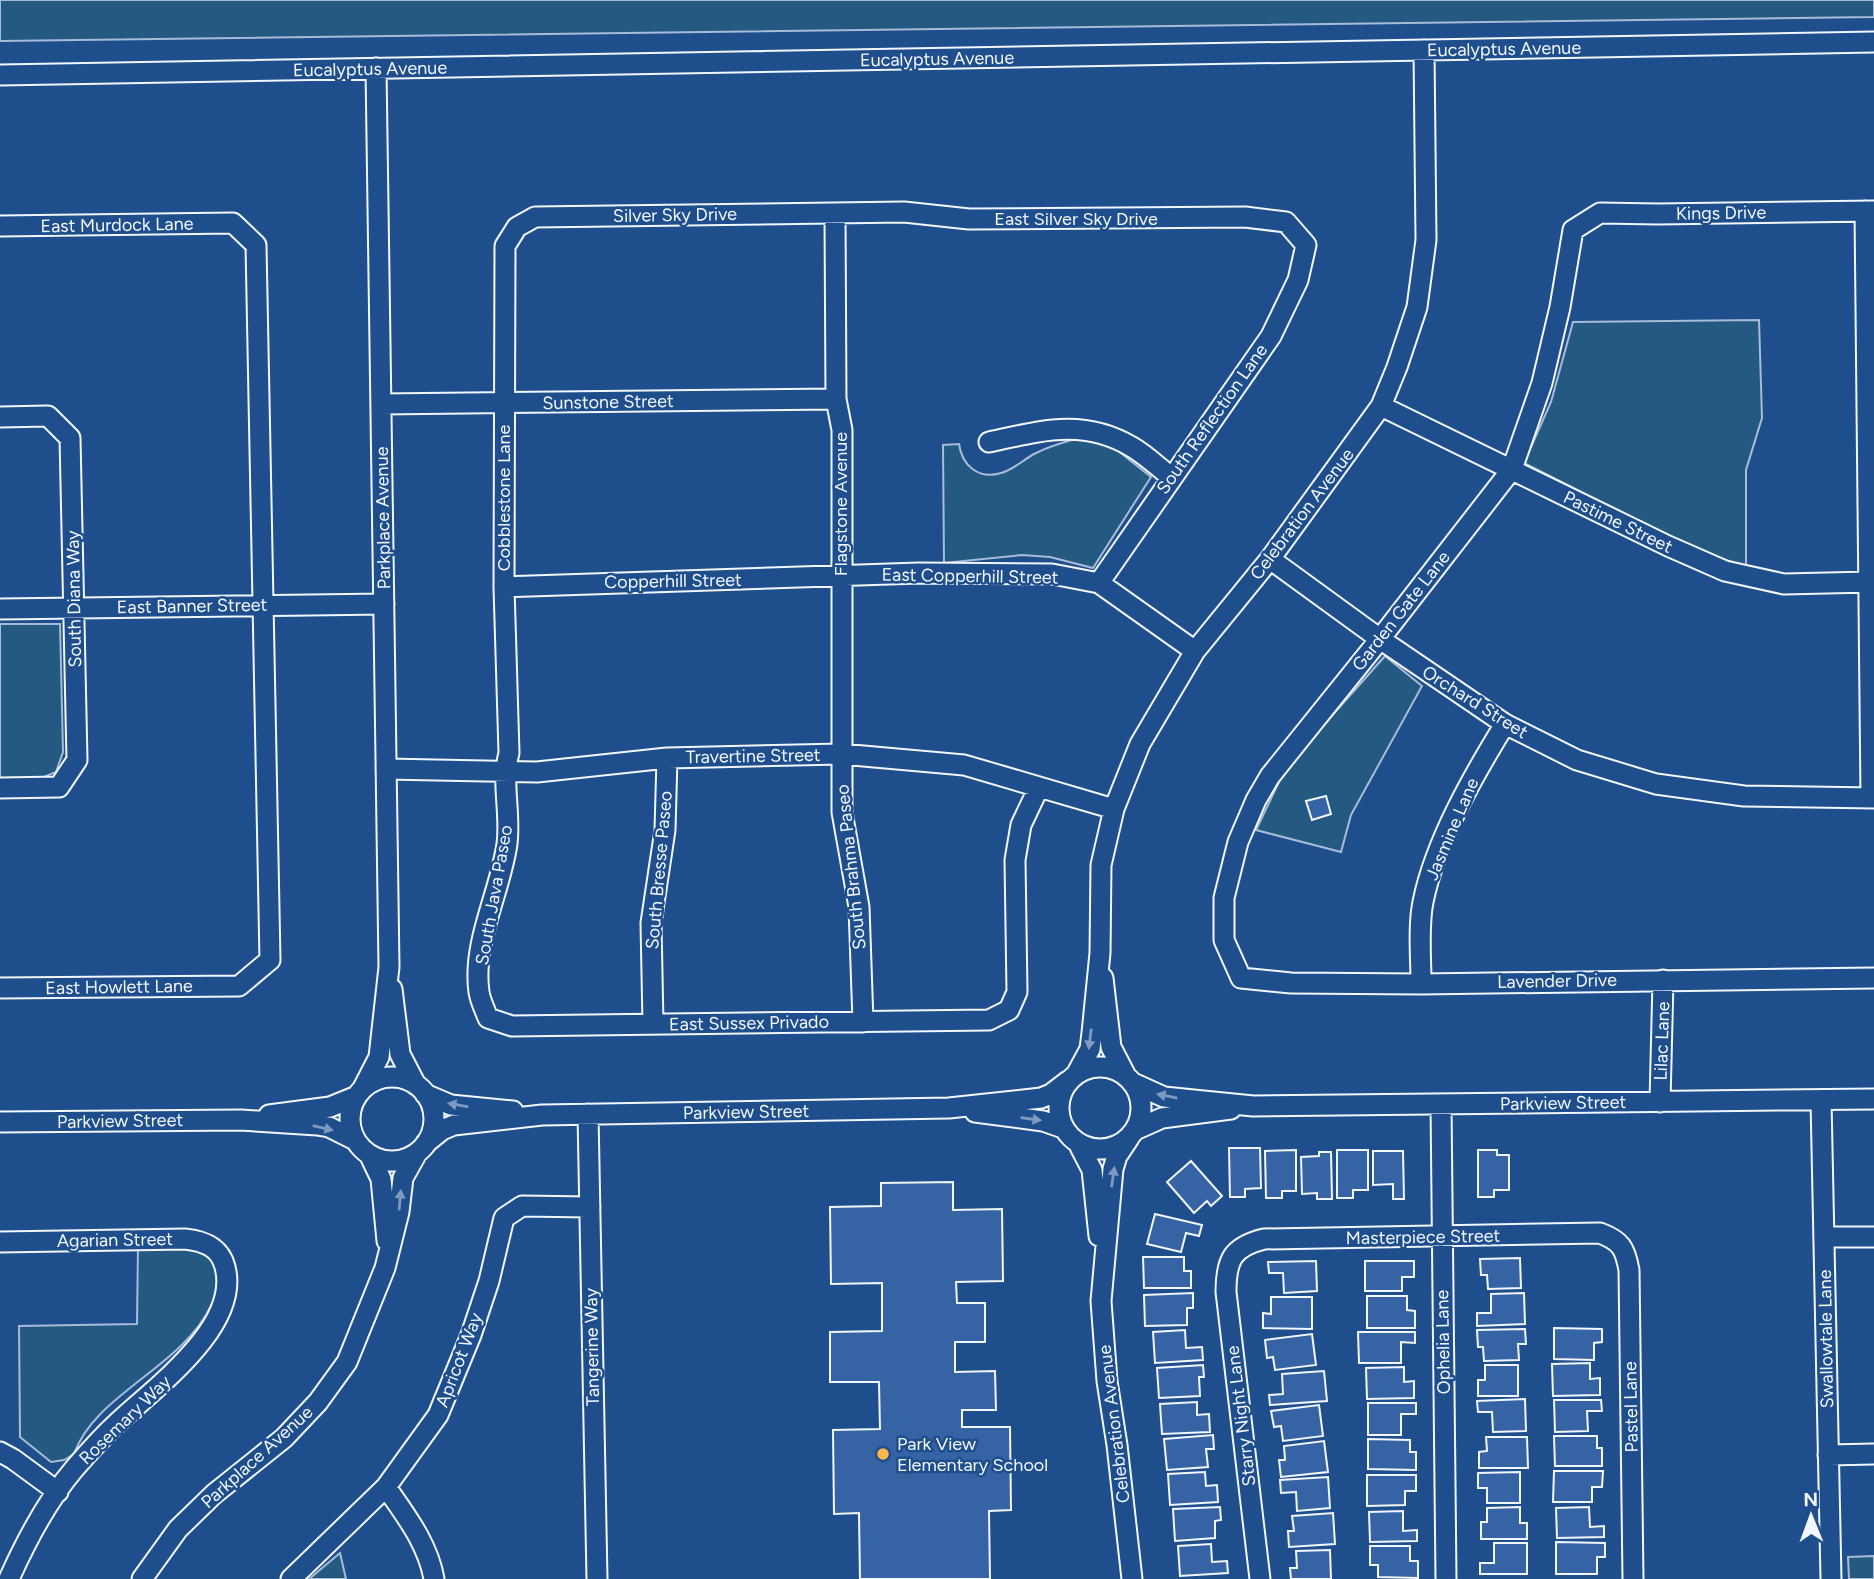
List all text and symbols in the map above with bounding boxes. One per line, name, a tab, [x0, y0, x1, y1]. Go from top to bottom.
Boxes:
street label: Eucalyptus Avenue	[1427, 37, 1581, 61]
street label: Eucalyptus Avenue	[860, 47, 1014, 71]
street label: Eucalyptus Avenue	[293, 57, 447, 81]
street label: Kings Drive	[1676, 201, 1766, 225]
street label: Silver Sky Drive	[613, 203, 737, 227]
street label: East Silver Sky Drive	[994, 208, 1158, 230]
street label: East Murdock Lane	[40, 213, 194, 237]
street label: South Reflection Lane	[1152, 339, 1272, 498]
street label: Sunstone Street	[542, 390, 674, 414]
street label: Cobblestone Lane	[493, 425, 515, 571]
street label: Flagstone Avenue	[830, 432, 852, 576]
street label: Celebration Avenue	[1245, 444, 1359, 584]
street label: Parkplace Avenue	[371, 446, 395, 590]
street label: Pastime Street	[1560, 486, 1676, 558]
street label: South Diana Way	[62, 530, 86, 668]
street label: Garden Gate Lane	[1347, 547, 1455, 675]
street label: East Copperhill Street	[881, 563, 1059, 589]
street label: Copperhill Street	[604, 569, 742, 593]
street label: East Banner Street	[117, 594, 268, 618]
street label: Orchard Street	[1418, 661, 1532, 743]
street label: Travertine Street	[685, 744, 821, 768]
street label: Jasmine Lane	[1421, 774, 1483, 883]
street label: South Brahma Paseo	[831, 783, 871, 951]
street label: South Bresse Paseo	[641, 790, 677, 950]
street label: South Java Paseo	[471, 823, 517, 967]
street label: Lavender Drive	[1497, 969, 1617, 993]
street label: East Howlett Lane	[45, 975, 193, 999]
street label: Lilac Lane	[1650, 1001, 1674, 1081]
street label: East Sussex Privado	[669, 1011, 829, 1035]
one-way arrow	[1085, 1028, 1096, 1050]
one-way arrow	[1156, 1091, 1178, 1102]
street label: Parkview Street	[1500, 1091, 1627, 1115]
one-way arrow	[447, 1099, 469, 1110]
street label: Parkview Street	[683, 1100, 810, 1124]
street label: Parkview Street	[57, 1109, 184, 1133]
one-way arrow	[1020, 1114, 1042, 1125]
one-way arrow	[313, 1122, 335, 1133]
one-way arrow	[1108, 1166, 1119, 1188]
one-way arrow	[395, 1188, 406, 1210]
street label: Masterpiece Street	[1346, 1225, 1501, 1249]
street label: Agarian Street	[57, 1228, 173, 1252]
street label: Swallowtale Lane	[1814, 1269, 1838, 1409]
street label: Tangerine Way	[580, 1287, 604, 1406]
street label: Ophelia Lane	[1431, 1289, 1455, 1395]
street label: Apricot Way	[431, 1309, 487, 1410]
street label: Celebration Avenue	[1093, 1343, 1135, 1504]
street label: Starry Night Lane	[1221, 1344, 1261, 1488]
street label: Pastel Lane	[1619, 1361, 1643, 1453]
street label: Rosemary Way	[74, 1370, 176, 1469]
street label: Parkplace Avenue	[197, 1401, 318, 1513]
place label: Park View Elementary School	[897, 1433, 1048, 1476]
marker: Park View Elementary School	[875, 1446, 891, 1462]
north arrow	[1776, 1481, 1846, 1551]
text: N	[1803, 1488, 1818, 1511]

